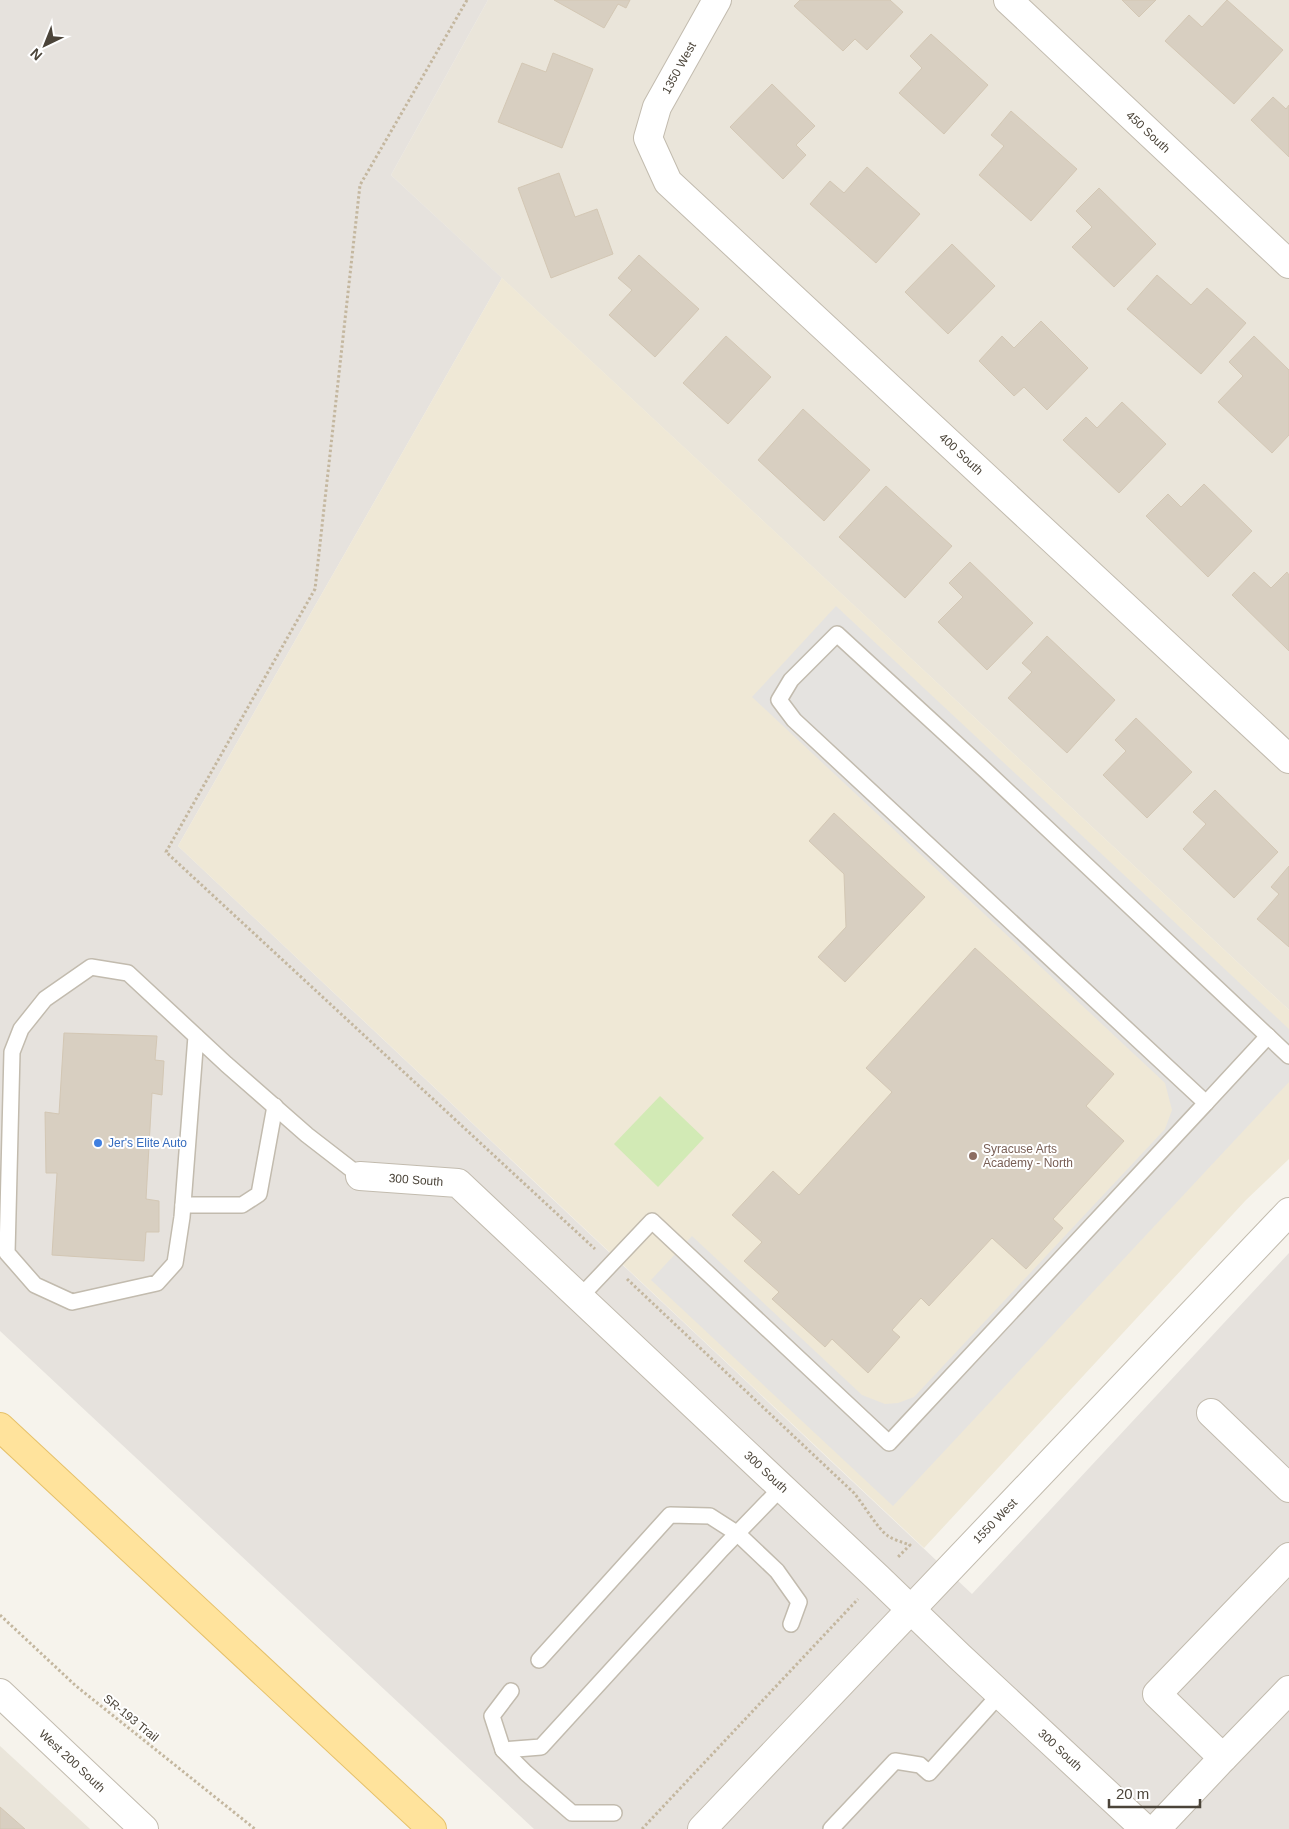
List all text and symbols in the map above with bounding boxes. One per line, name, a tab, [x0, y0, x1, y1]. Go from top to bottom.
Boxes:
north arrow	[20, 20, 70, 70]
street label: 1350 West	[659, 39, 699, 96]
text: N	[27, 45, 45, 64]
street label: 450 South	[1123, 108, 1173, 156]
street label: 400 South	[936, 430, 986, 478]
place label: Jer's Elite Auto	[108, 1136, 187, 1150]
marker: Jer's Elite Auto	[92, 1137, 104, 1149]
place label: Syracuse Arts Academy - North	[983, 1142, 1073, 1170]
marker: Syracuse Arts Academy - North	[967, 1150, 979, 1162]
street label: 300 South	[388, 1171, 444, 1189]
street label: 300 South	[741, 1448, 791, 1496]
street label: 1550 West	[970, 1495, 1020, 1546]
street label: SR-193 Trail	[101, 1692, 161, 1744]
street label: 300 South	[1035, 1726, 1085, 1774]
street label: West 200 South	[36, 1727, 108, 1795]
scale bar	[1109, 1776, 1200, 1808]
text: 20 m	[1116, 1785, 1149, 1802]

